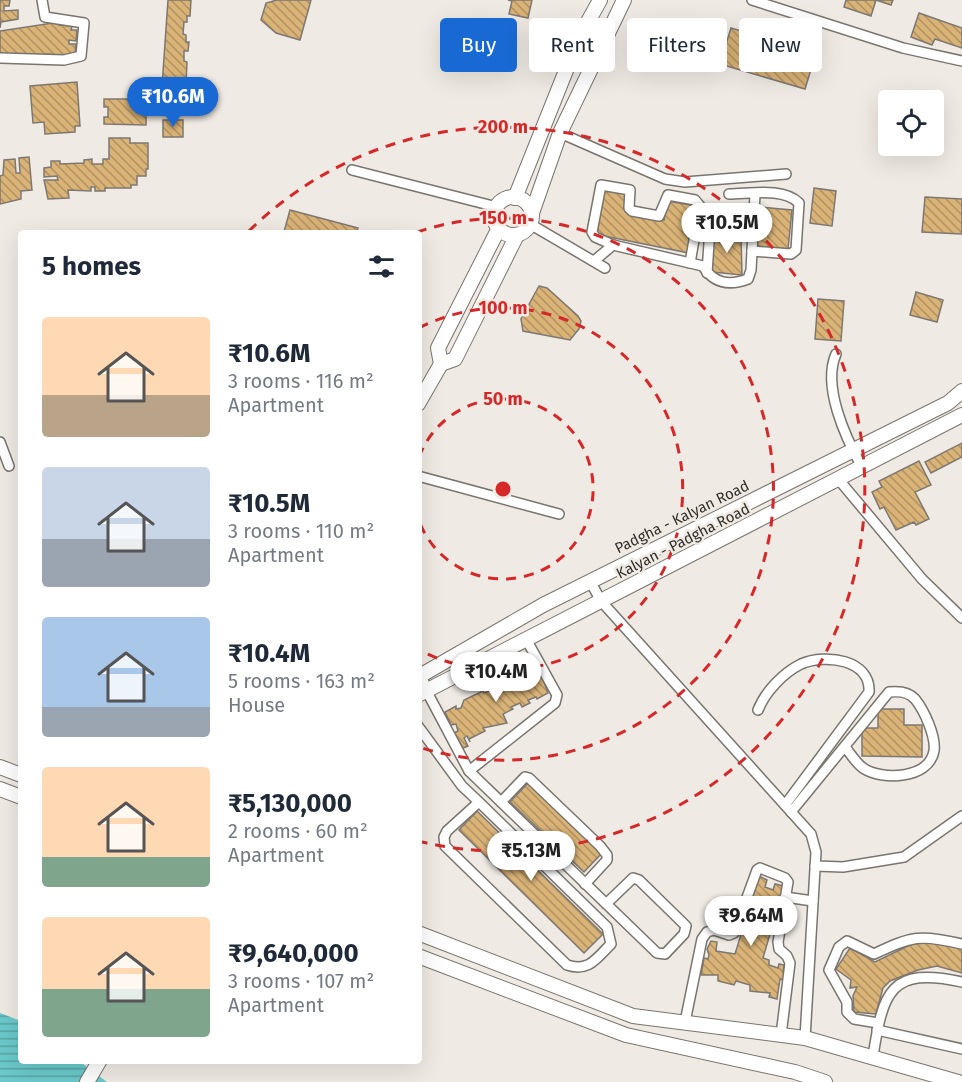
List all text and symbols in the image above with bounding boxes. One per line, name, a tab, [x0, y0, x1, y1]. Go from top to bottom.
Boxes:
chip: Buy	[440, 18, 517, 72]
chip: Rent	[529, 18, 615, 72]
chip: Filters	[627, 18, 727, 72]
chip: New	[739, 18, 822, 72]
pin: ₹10.6M	[124, 77, 222, 128]
text: ₹10.6M	[141, 84, 205, 108]
map controls	[878, 90, 944, 156]
button: locate	[878, 90, 944, 156]
text: 200 m	[478, 116, 528, 138]
pin: ₹10.5M	[678, 203, 776, 254]
text: 150 m	[479, 207, 527, 229]
text: ₹10.5M	[695, 210, 759, 234]
icon: filters	[365, 250, 398, 283]
text: 5 homes	[42, 251, 141, 282]
text: 100 m	[479, 297, 527, 319]
text: ₹10.6M	[228, 338, 310, 369]
icon: home	[90, 341, 162, 413]
text: 3 rooms · 116 m²	[228, 369, 374, 393]
text: 50 m	[483, 388, 523, 410]
text: Apartment	[228, 393, 324, 417]
street label: Padgha - Kalyan Road	[612, 477, 752, 557]
centre of rings	[493, 479, 513, 499]
text: ₹10.5M	[228, 488, 310, 519]
icon: home	[90, 491, 162, 563]
street label: Kalyan - Padgha Road	[613, 500, 753, 582]
text: 3 rooms · 110 m²	[228, 519, 374, 543]
text: Apartment	[228, 543, 324, 567]
text: ₹10.4M	[228, 638, 310, 669]
icon: home	[90, 641, 162, 713]
pin: ₹10.4M	[447, 652, 545, 703]
text: ₹10.4M	[464, 659, 528, 683]
text: 5 rooms · 163 m²	[228, 669, 375, 693]
text: House	[228, 693, 285, 717]
text: ₹5,130,000	[228, 788, 352, 819]
icon: home	[90, 791, 162, 863]
text: 2 rooms · 60 m²	[228, 819, 368, 843]
pin: ₹5.13M	[482, 831, 580, 882]
text: ₹5.13M	[501, 838, 561, 862]
text: Apartment	[228, 843, 324, 867]
pin: ₹9.64M	[702, 896, 800, 947]
text: ₹9.64M	[719, 903, 783, 927]
text: ₹9,640,000	[228, 938, 359, 969]
icon: home	[90, 941, 162, 1013]
text: 3 rooms · 107 m²	[228, 969, 374, 993]
text: Apartment	[228, 993, 324, 1017]

